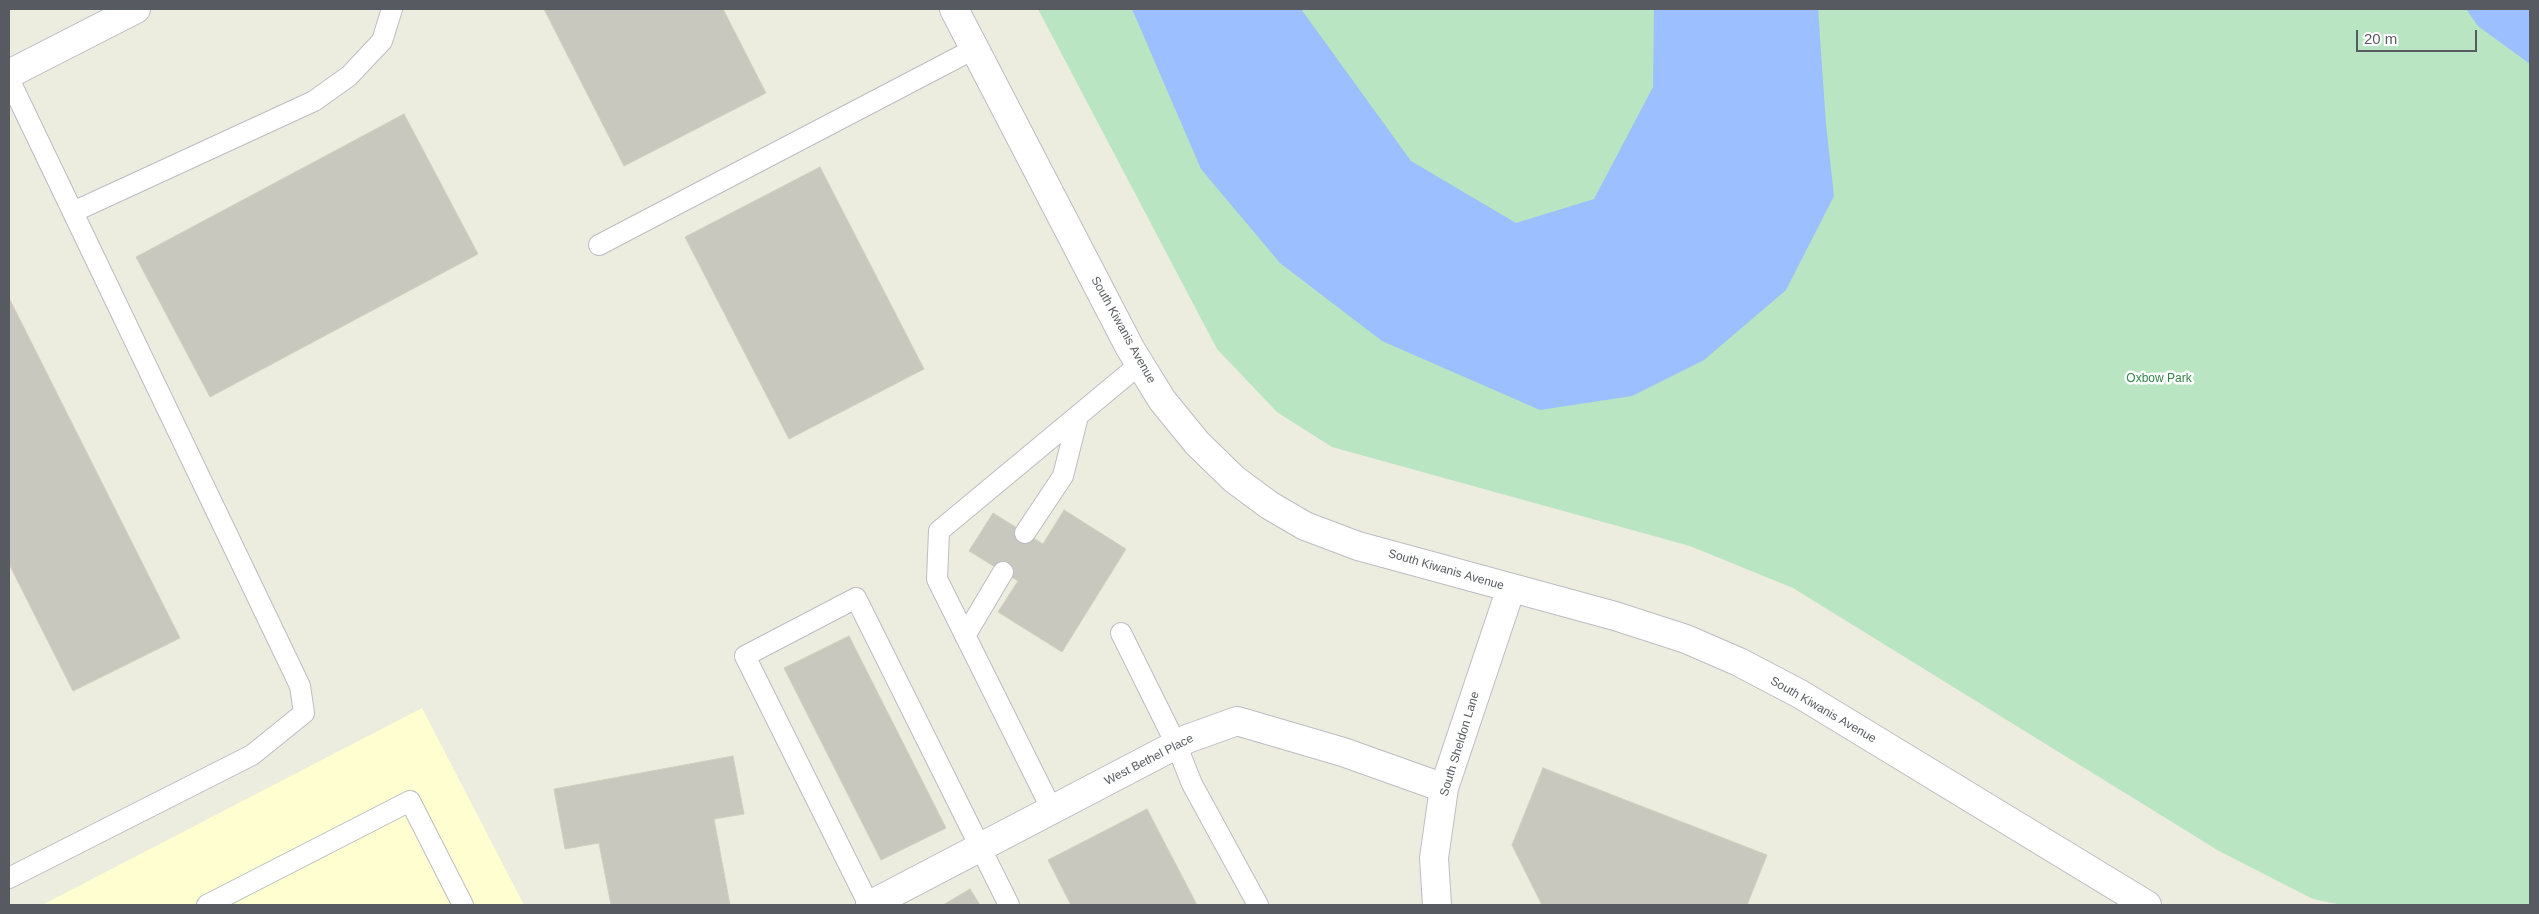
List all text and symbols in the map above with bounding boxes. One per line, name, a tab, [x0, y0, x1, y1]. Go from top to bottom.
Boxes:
scale bar	[2359, 20, 2480, 52]
text: 20 m	[2364, 30, 2397, 47]
street label: South Kiwanis Avenue	[1088, 274, 1158, 386]
park label: Oxbow Park	[2126, 372, 2192, 386]
street label: South Kiwanis Avenue	[1386, 547, 1506, 593]
street label: South Kiwanis Avenue	[1767, 674, 1879, 746]
street label: South Sheldon Lane	[1437, 690, 1483, 798]
street label: West Bethel Place	[1102, 731, 1196, 789]

